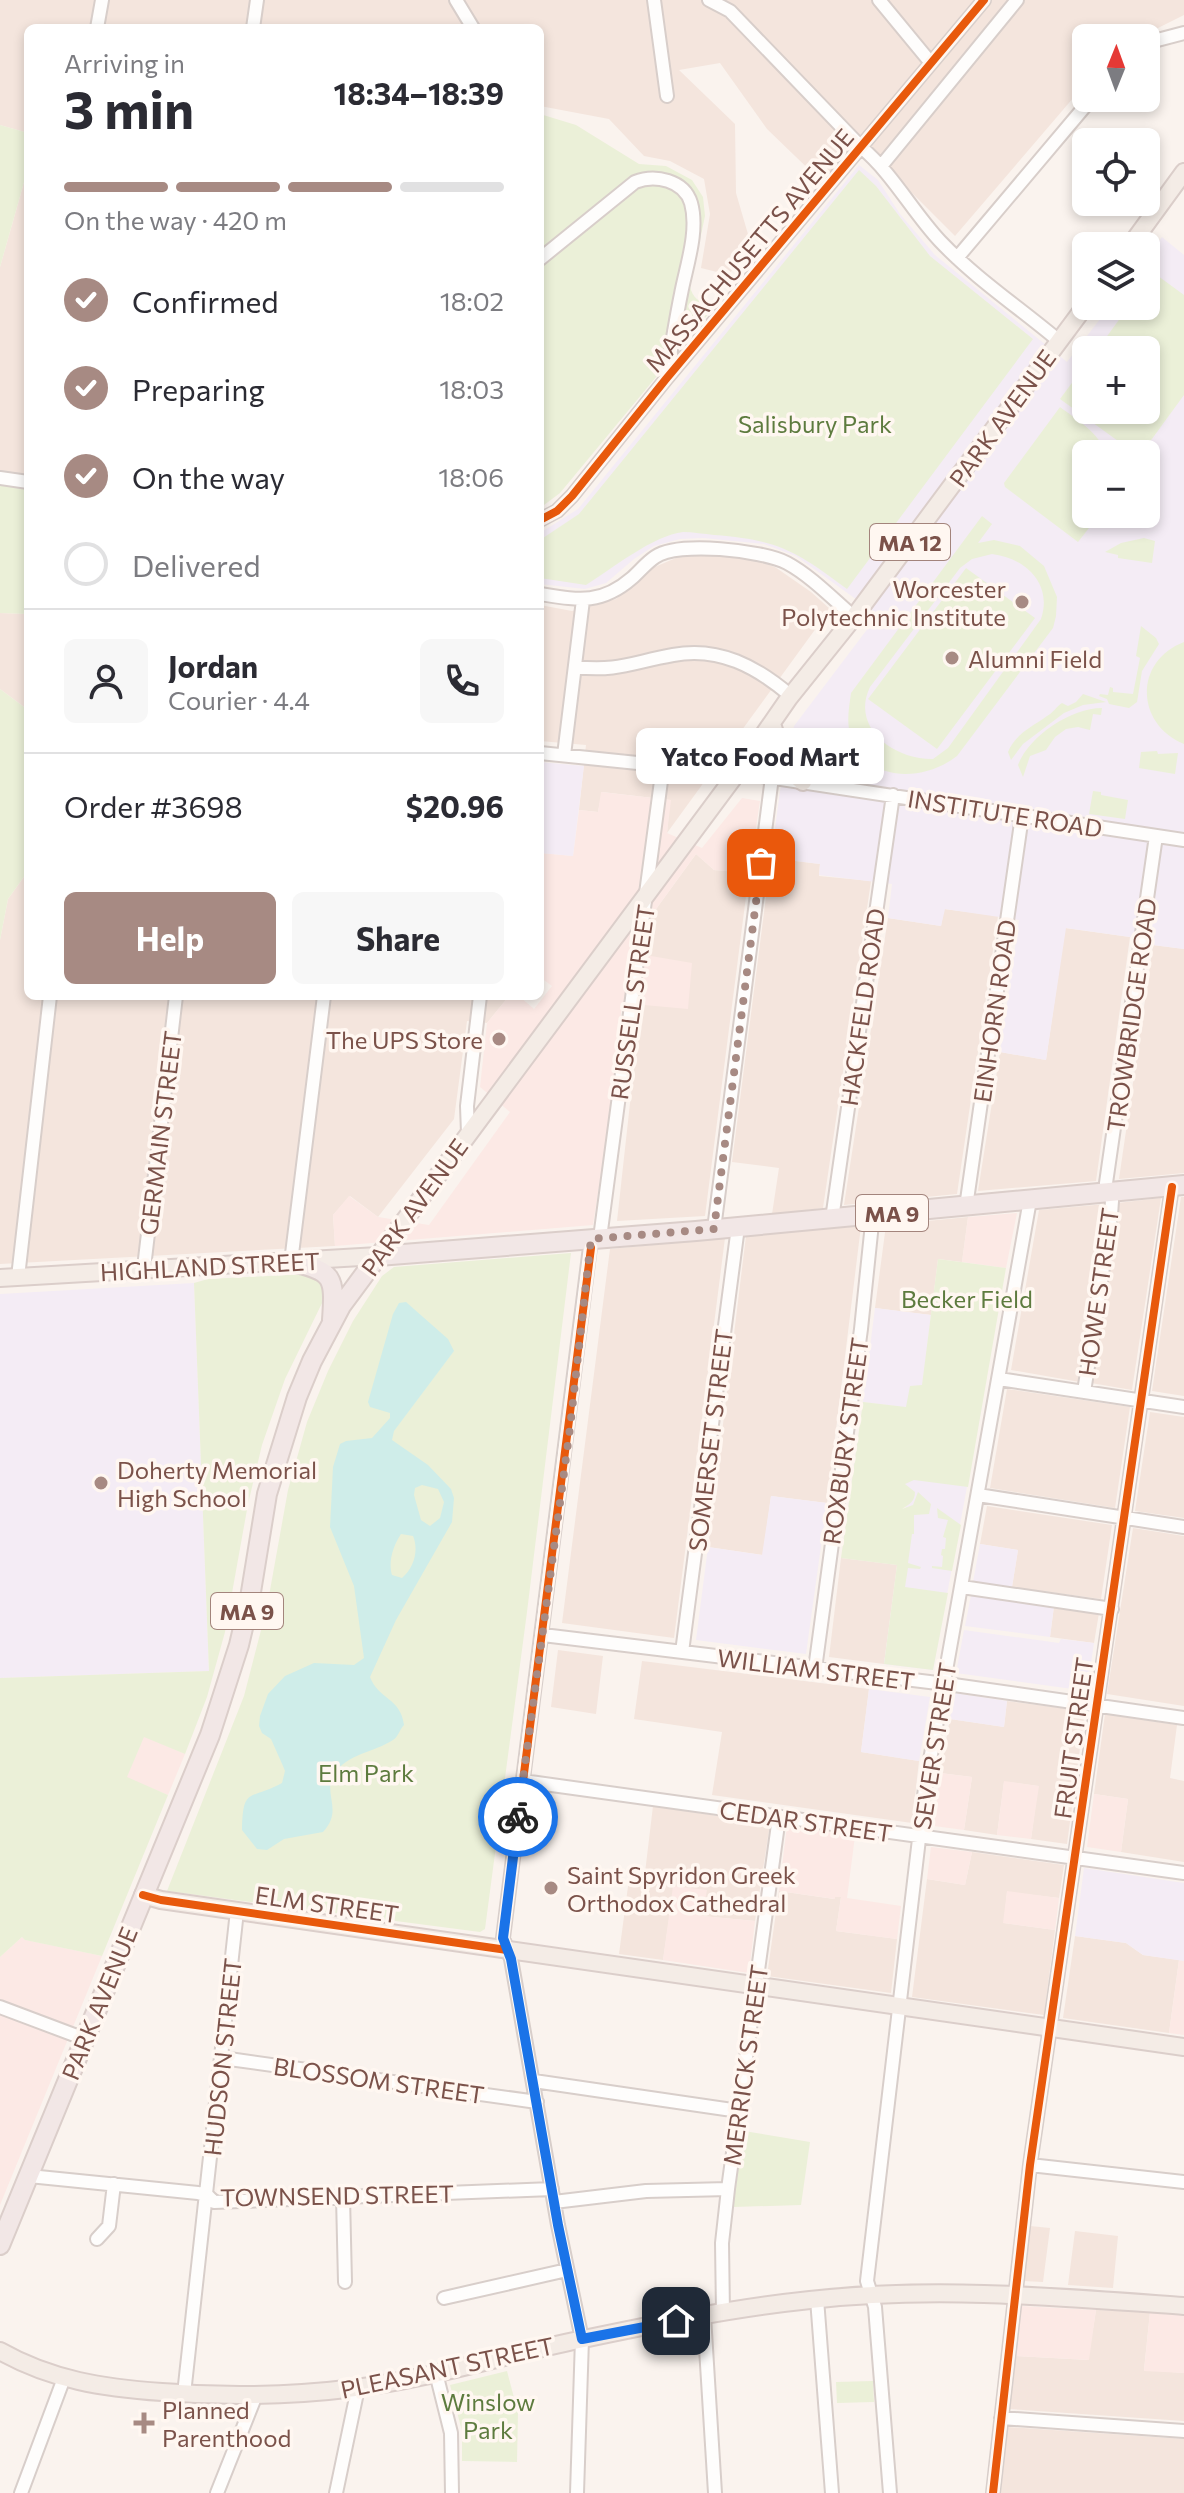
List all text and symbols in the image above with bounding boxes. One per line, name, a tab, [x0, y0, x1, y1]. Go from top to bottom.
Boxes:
north arrow	[1072, 24, 1160, 112]
map controls	[1072, 24, 1160, 528]
text: Arriving in	[64, 47, 185, 78]
text: 18:34–18:39	[334, 74, 504, 111]
text: 3 min	[64, 76, 194, 140]
street label: MASSACHUSETTS AVENUE	[639, 122, 859, 378]
button: locate	[1072, 128, 1160, 216]
text: On the way · 420 m	[64, 204, 287, 235]
button: layers	[1072, 232, 1160, 320]
icon: check	[64, 278, 108, 322]
text: Confirmed	[132, 282, 279, 319]
text: 18:02	[440, 285, 504, 316]
button: +	[1072, 336, 1160, 424]
street label: PARK AVENUE	[942, 344, 1062, 492]
icon: check	[64, 366, 108, 410]
text: Preparing	[132, 370, 265, 407]
text: 18:03	[439, 373, 504, 404]
park label: Salisbury Park	[738, 409, 892, 438]
button: −	[1072, 440, 1160, 528]
icon: check	[64, 454, 108, 498]
text: On the way	[132, 458, 285, 495]
text: 18:06	[438, 461, 504, 492]
road number: MA 12	[870, 524, 950, 560]
text: Delivered	[132, 546, 261, 583]
place label: Worcester Polytechnic Institute	[781, 574, 1006, 631]
marker: Worcester Polytechnic Institute	[1013, 593, 1031, 611]
button: person	[64, 639, 148, 723]
button: phone	[420, 639, 504, 723]
place label: Alumni Field	[968, 644, 1102, 673]
text: Jordan	[168, 647, 258, 684]
marker: Alumni Field	[943, 649, 961, 667]
text: Courier · 4.4	[168, 684, 310, 715]
callout: Yatco Food Mart	[637, 727, 885, 783]
text: Yatco Food Mart	[661, 740, 859, 771]
street label: INSTITUTE ROAD	[906, 783, 1104, 843]
text: Order #3698	[64, 787, 243, 824]
text: $20.96	[406, 787, 504, 824]
pin	[727, 829, 795, 897]
icon: bag	[739, 841, 783, 885]
button: Help	[64, 892, 276, 984]
button: Share	[292, 892, 504, 984]
street label: TROWBRIDGE ROAD	[1100, 896, 1162, 1134]
street label: RUSSELL STREET	[604, 903, 660, 1101]
street label: HACKFELD ROAD	[834, 906, 890, 1108]
street label: EINHORN ROAD	[967, 918, 1021, 1104]
place label: The UPS Store	[326, 1025, 483, 1054]
street label: GERMAIN STREET	[133, 1029, 187, 1237]
marker: The UPS Store	[490, 1030, 508, 1048]
street label: PARK AVENUE	[354, 1133, 474, 1281]
road number: MA 9	[856, 1195, 928, 1231]
street label: HOWE STREET	[1072, 1206, 1124, 1378]
street label: HIGHLAND STREET	[99, 1246, 321, 1286]
park label: Becker Field	[901, 1284, 1033, 1313]
street label: SOMERSET STREET	[682, 1327, 738, 1553]
street label: ROXBURY STREET	[816, 1336, 874, 1546]
place label: Doherty Memorial High School	[117, 1455, 317, 1512]
marker: Doherty Memorial High School	[92, 1474, 110, 1492]
road number: MA 9	[211, 1593, 283, 1629]
street label: WILLIAM STREET	[716, 1643, 916, 1695]
street label: FRUIT STREET	[1047, 1655, 1099, 1821]
street label: SEVER STREET	[906, 1660, 962, 1832]
park label: Elm Park	[318, 1758, 414, 1787]
courier	[478, 1777, 558, 1857]
icon: bike	[496, 1795, 540, 1839]
street label: CEDAR STREET	[718, 1795, 894, 1847]
place label: Saint Spyridon Greek Orthodox Cathedral	[567, 1860, 796, 1917]
marker: Saint Spyridon Greek Orthodox Cathedral	[542, 1879, 560, 1897]
street label: ELM STREET	[253, 1880, 401, 1928]
street label: PARK AVENUE	[55, 1922, 143, 2084]
street label: HUDSON STREET	[197, 1957, 247, 2157]
street label: MERRICK STREET	[717, 1963, 773, 2167]
street label: BLOSSOM STREET	[272, 2051, 486, 2109]
street label: TOWNSEND STREET	[220, 2178, 454, 2212]
pin	[642, 2287, 710, 2355]
icon: home	[654, 2299, 698, 2343]
street label: PLEASANT STREET	[338, 2330, 556, 2404]
park label: Winslow Park	[441, 2387, 535, 2444]
place label: Planned Parenthood	[162, 2395, 291, 2452]
marker: Planned Parenthood	[133, 2412, 155, 2434]

